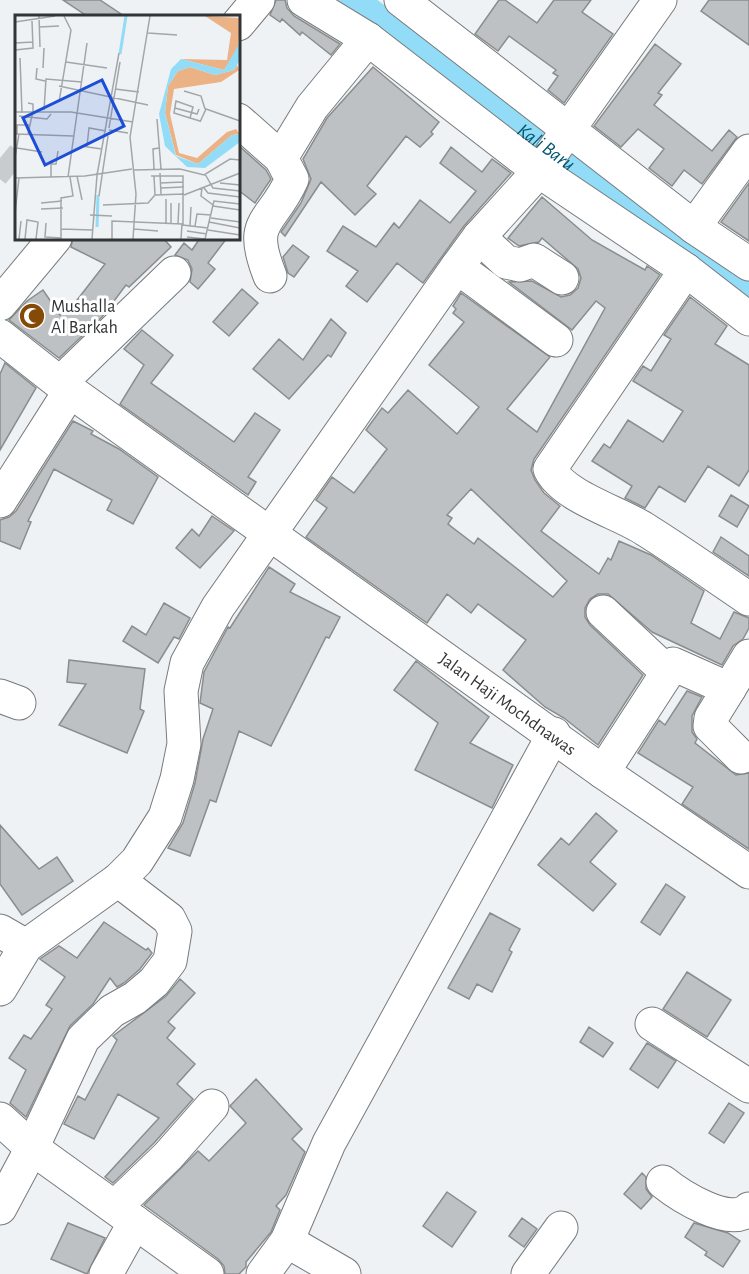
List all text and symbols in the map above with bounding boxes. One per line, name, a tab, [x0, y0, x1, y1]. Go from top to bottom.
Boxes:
inset map	[15, 15, 240, 240]
water label: Kali Baru	[513, 120, 578, 175]
place label: Mushalla Al Barkah	[51, 298, 118, 337]
mosque icon: Mushalla Al Barkah	[17, 301, 47, 331]
street label: Jalan Haji Mochdnawas	[435, 650, 579, 760]

